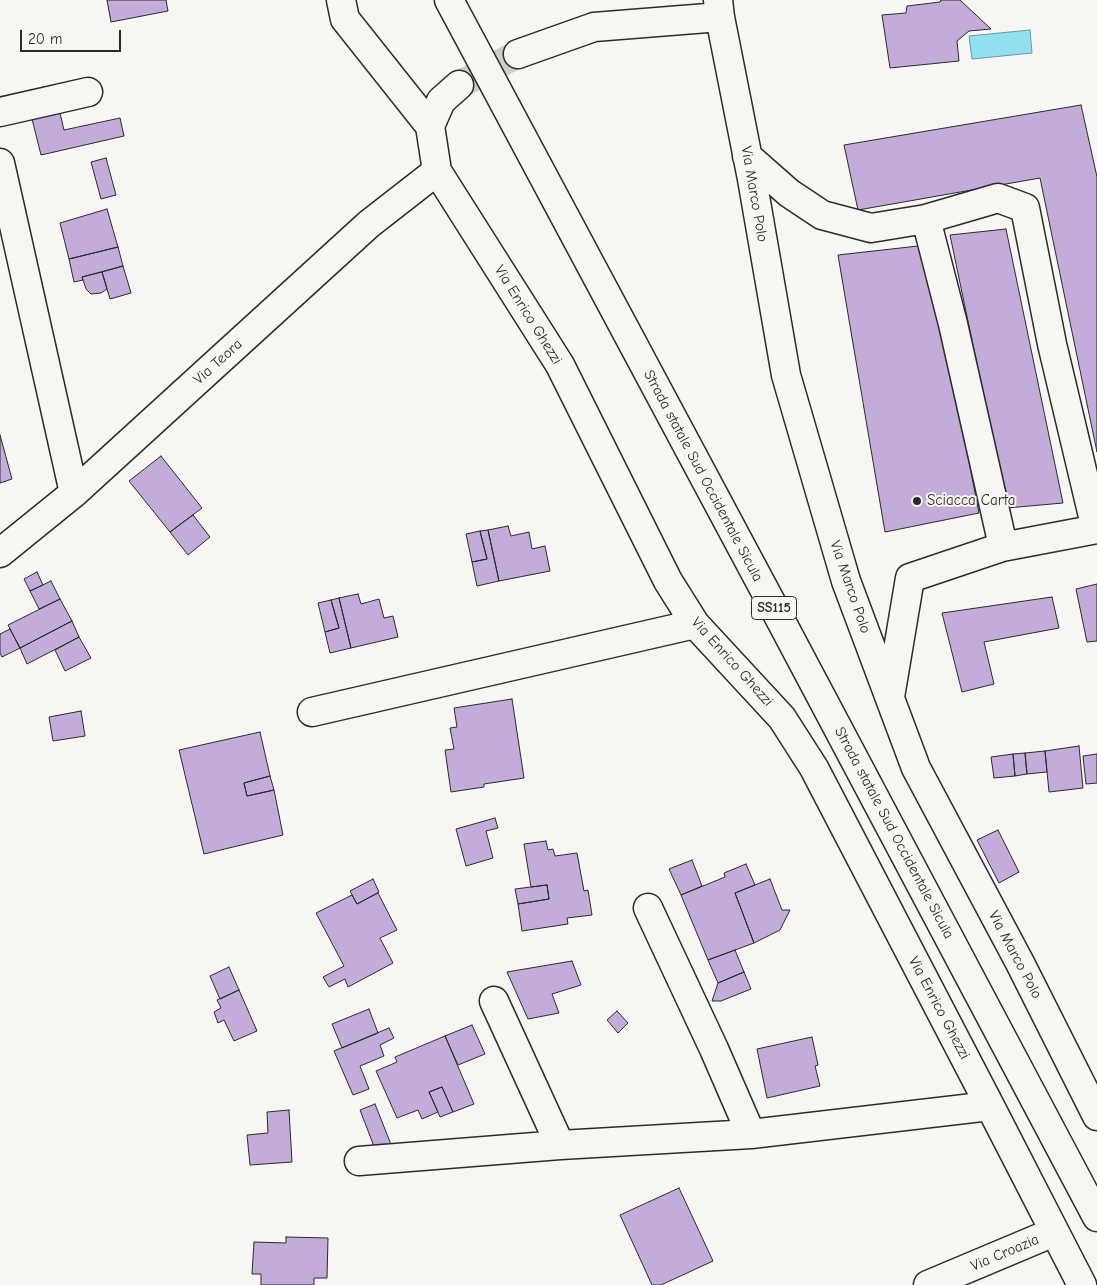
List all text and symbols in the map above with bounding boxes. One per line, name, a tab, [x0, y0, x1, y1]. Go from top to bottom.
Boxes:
scale bar	[22, 20, 124, 52]
text: 20 m	[28, 30, 62, 48]
street label: Via Marco Polo	[737, 145, 771, 243]
street label: Via Enrico Ghezzi	[490, 262, 566, 368]
street label: Via Teora	[190, 335, 246, 389]
street label: Strada statale Sud Occidentale Sicula	[639, 367, 767, 585]
place label: Sciacca Carta	[927, 492, 1015, 510]
marker: Sciacca Carta	[911, 495, 923, 507]
street label: Via Marco Polo	[826, 538, 874, 636]
road number: SS115	[752, 596, 796, 620]
street label: Via Enrico Ghezzi	[687, 614, 777, 710]
street label: Strada statale Sud Occidentale Sicula	[830, 724, 958, 942]
street label: Via Marco Polo	[984, 908, 1046, 1002]
street label: Via Enrico Ghezzi	[904, 954, 974, 1062]
street label: Via Croazia	[968, 1231, 1042, 1275]

